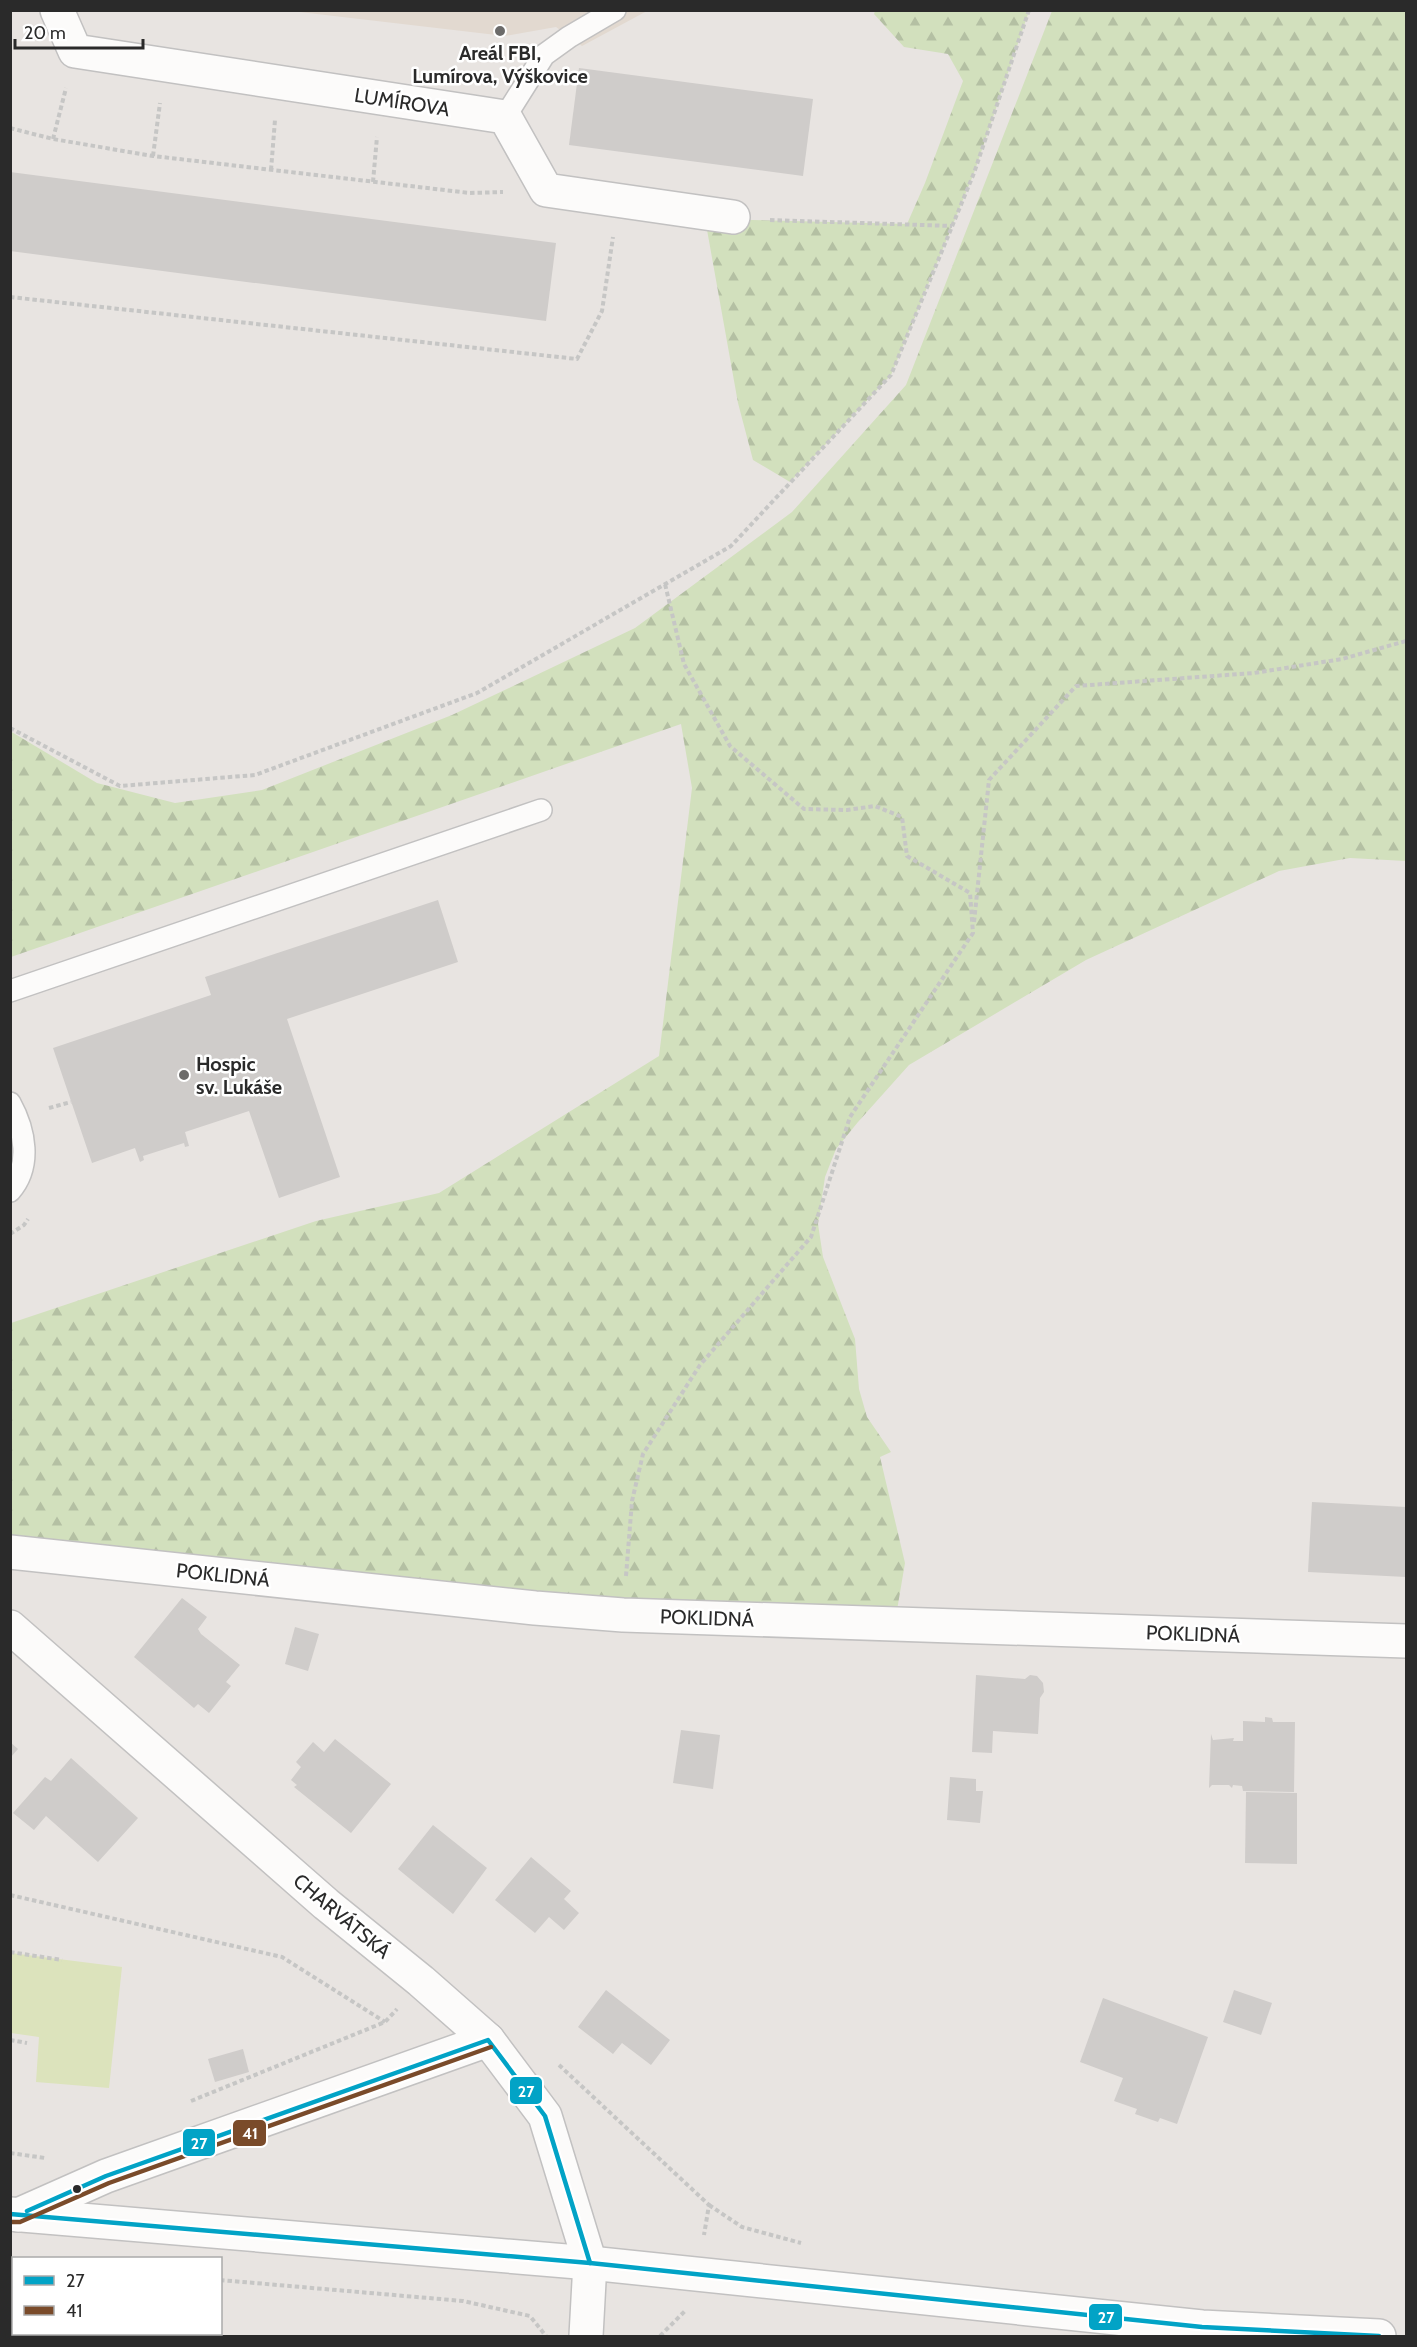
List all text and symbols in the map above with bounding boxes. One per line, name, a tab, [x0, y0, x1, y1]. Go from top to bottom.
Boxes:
scale bar	[15, 12, 142, 50]
text: 20 m	[24, 22, 66, 44]
marker: Areál FBI, Lumírova, Výškovice	[493, 24, 507, 38]
place label: Areál FBI, Lumírova, Výškovice	[412, 41, 588, 88]
street label: LUMÍROVA	[353, 83, 452, 121]
place label: Hospic sv. Lukáše	[196, 1052, 282, 1099]
marker: Hospic sv. Lukáše	[177, 1068, 191, 1082]
street label: POKLIDNÁ	[175, 1558, 272, 1592]
street label: POKLIDNÁ	[659, 1604, 755, 1632]
street label: POKLIDNÁ	[1145, 1620, 1241, 1648]
street label: CHARVÁTSKÁ	[289, 1869, 396, 1964]
line badge: 27	[509, 2076, 543, 2105]
text: 27	[518, 2082, 535, 2101]
line badge: 41	[232, 2119, 267, 2147]
text: 41	[242, 2124, 258, 2143]
line badge: 27	[182, 2128, 216, 2157]
text: 27	[191, 2134, 208, 2153]
unlabelled marker	[71, 2183, 83, 2195]
legend	[12, 2257, 222, 2335]
text: 27	[66, 2270, 85, 2292]
text: 41	[66, 2300, 82, 2322]
line badge: 27	[1088, 2303, 1123, 2331]
text: 27	[1098, 2308, 1115, 2327]

